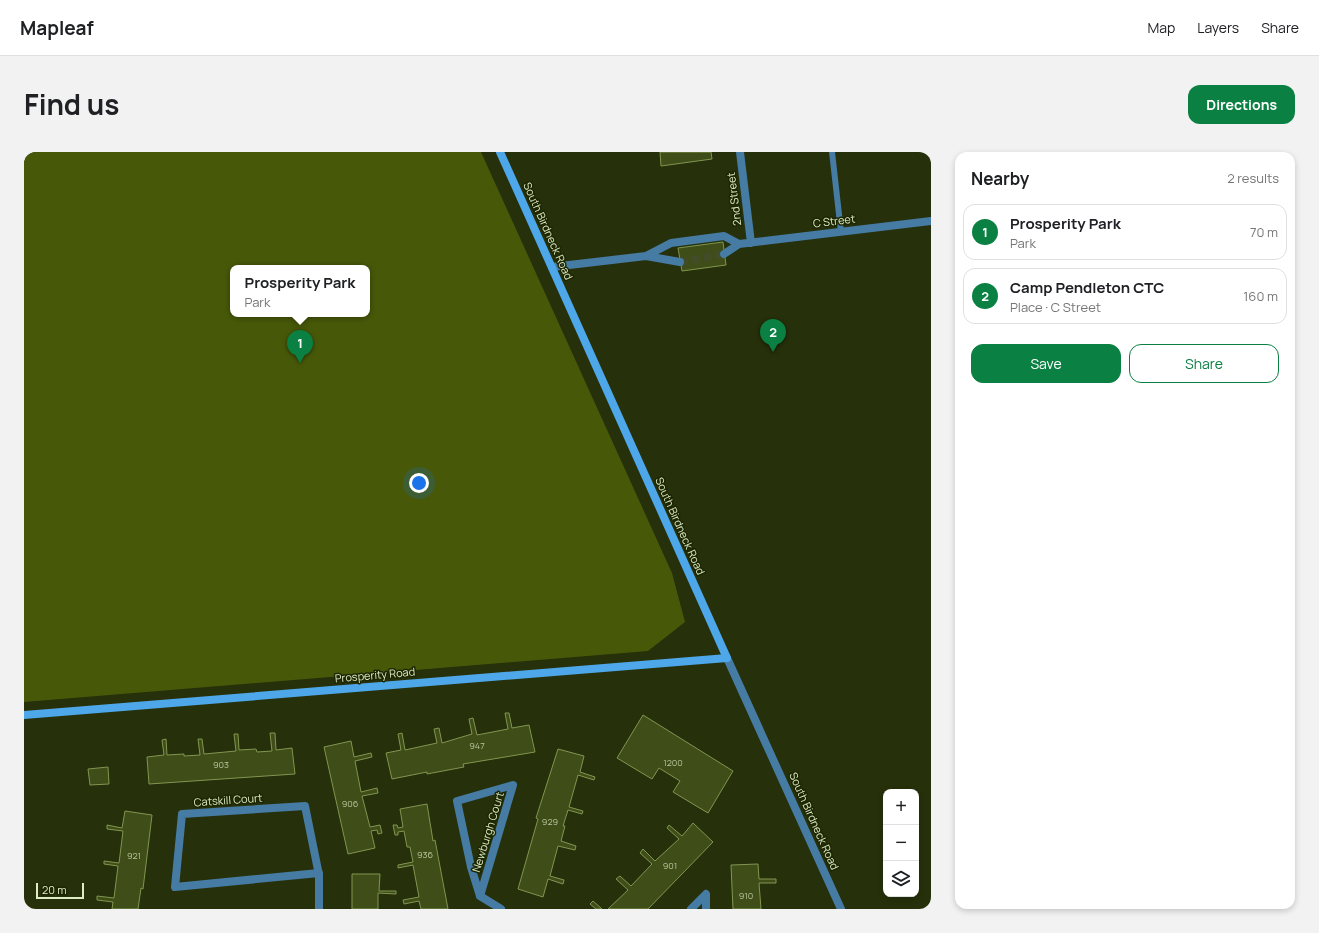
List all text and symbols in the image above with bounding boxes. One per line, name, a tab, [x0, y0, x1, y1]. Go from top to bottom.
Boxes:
text: Mapleaf	[20, 15, 94, 41]
text: Map	[1147, 18, 1175, 37]
text: Layers	[1197, 18, 1239, 37]
text: Share	[1261, 18, 1299, 37]
text: Find us	[24, 85, 119, 123]
button: Directions	[1188, 85, 1295, 124]
text: Nearby	[971, 167, 1029, 190]
text: 2 results	[1227, 169, 1279, 187]
street label: 2nd Street	[723, 171, 744, 227]
street label: South Birdneck Road	[520, 180, 577, 282]
street label: C Street	[812, 210, 856, 231]
text: Prosperity Park	[1010, 213, 1121, 234]
text: 1	[982, 223, 988, 241]
text: 70 m	[1250, 223, 1278, 241]
text: Park	[1010, 234, 1036, 252]
popup	[230, 265, 370, 317]
text: Prosperity Park	[245, 272, 355, 293]
text: Camp Pendleton CTC	[1010, 277, 1164, 298]
text: 2	[981, 287, 989, 305]
text: 160 m	[1243, 287, 1278, 305]
text: Park	[245, 293, 270, 311]
text: Place · C Street	[1010, 298, 1101, 316]
pin: 2	[760, 319, 786, 352]
pin: 1	[287, 330, 313, 363]
button: Save	[971, 344, 1121, 383]
button: Share	[1129, 344, 1279, 383]
your location	[409, 473, 429, 493]
street label: South Birdneck Road	[652, 475, 709, 577]
street label: Prosperity Road	[334, 664, 416, 685]
house number: 947	[469, 739, 485, 752]
house number: 1200	[663, 756, 683, 769]
house number: 903	[213, 758, 229, 771]
street label: South Birdneck Road	[786, 770, 843, 872]
map controls	[883, 789, 919, 897]
button: +	[883, 789, 919, 825]
street label: Catskill Court	[193, 790, 263, 809]
street label: Newburgh Court	[468, 790, 507, 874]
house number: 906	[342, 797, 359, 810]
house number: 929	[542, 815, 558, 828]
button: −	[883, 825, 919, 861]
house number: 936	[417, 848, 433, 861]
house number: 921	[127, 849, 141, 862]
house number: 901	[663, 859, 677, 872]
button: layers	[883, 861, 919, 897]
scale bar	[36, 881, 84, 900]
text: 20 m	[42, 882, 67, 897]
house number: 910	[739, 889, 753, 902]

